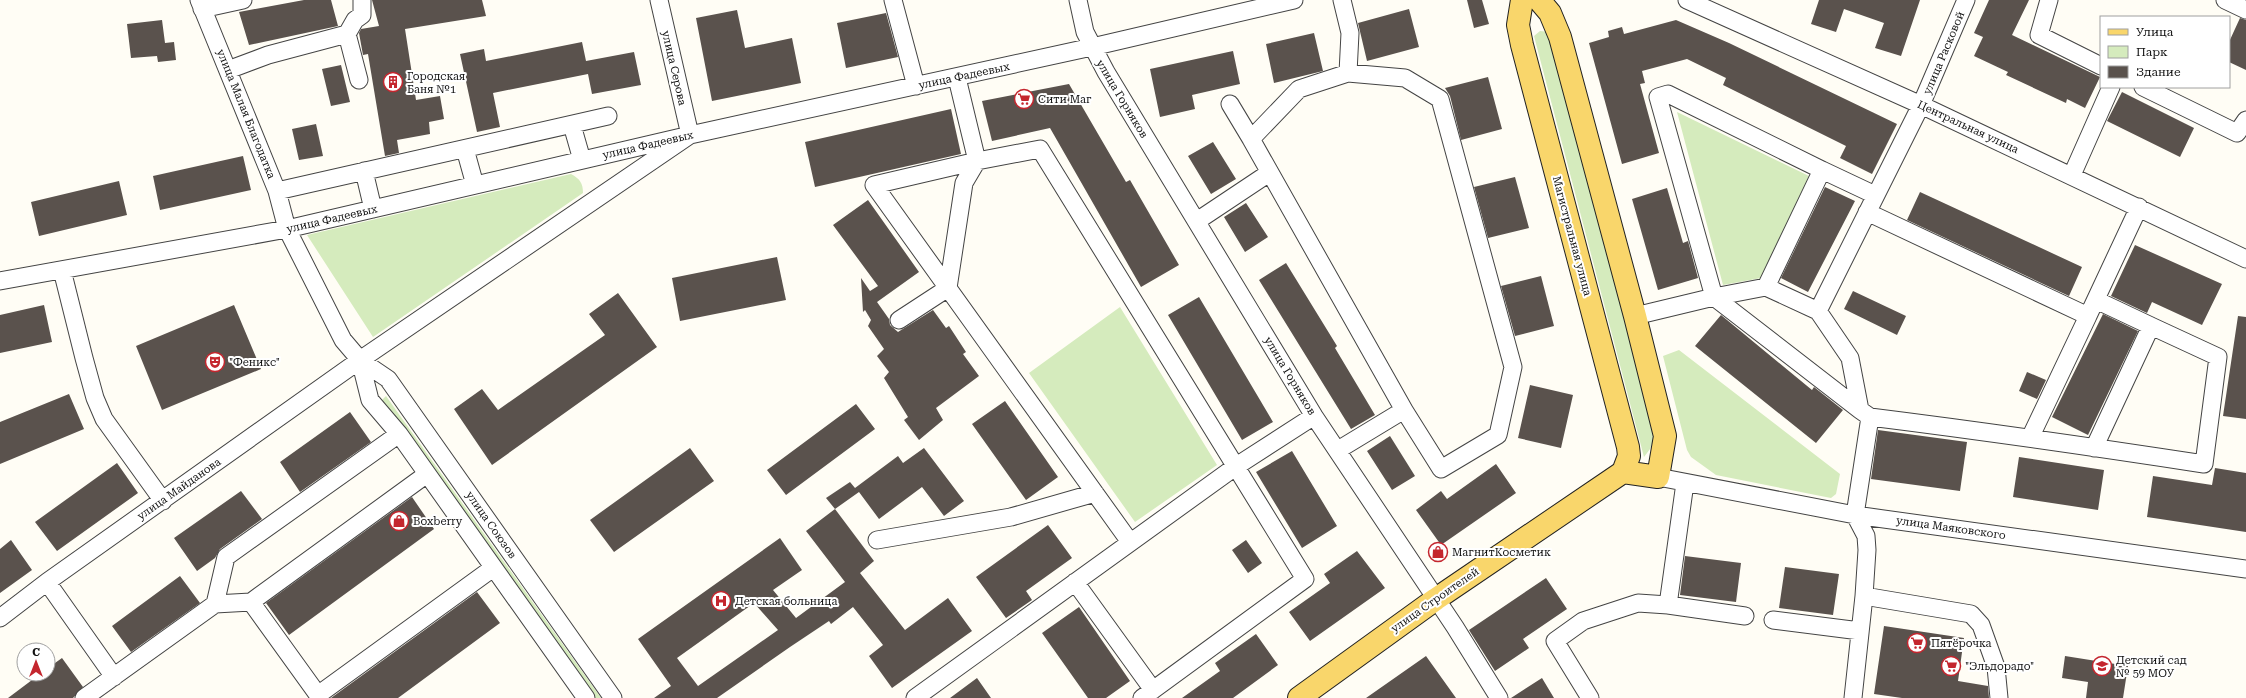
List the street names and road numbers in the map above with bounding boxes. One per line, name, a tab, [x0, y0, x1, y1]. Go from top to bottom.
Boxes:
street label: улица Расковой	[1921, 10, 1967, 96]
street label: улица Серова	[659, 29, 689, 107]
street label: улица Малая Благодатка	[214, 47, 278, 181]
street label: улица Горняков	[1093, 57, 1151, 141]
street label: улица Фадеевых	[917, 60, 1011, 92]
street label: Центральная улица	[1915, 98, 2021, 156]
street label: улица Фадеевых	[601, 128, 695, 162]
street label: Магистральная улица	[1550, 175, 1594, 297]
street label: улица Фадеевых	[285, 202, 379, 236]
street label: улица Горняков	[1261, 334, 1319, 418]
street label: улица Майданова	[135, 455, 223, 523]
street label: улица Союзов	[463, 489, 519, 561]
street label: улица Маяковского	[1895, 514, 2007, 542]
street label: улица Строителей	[1389, 565, 1481, 635]

